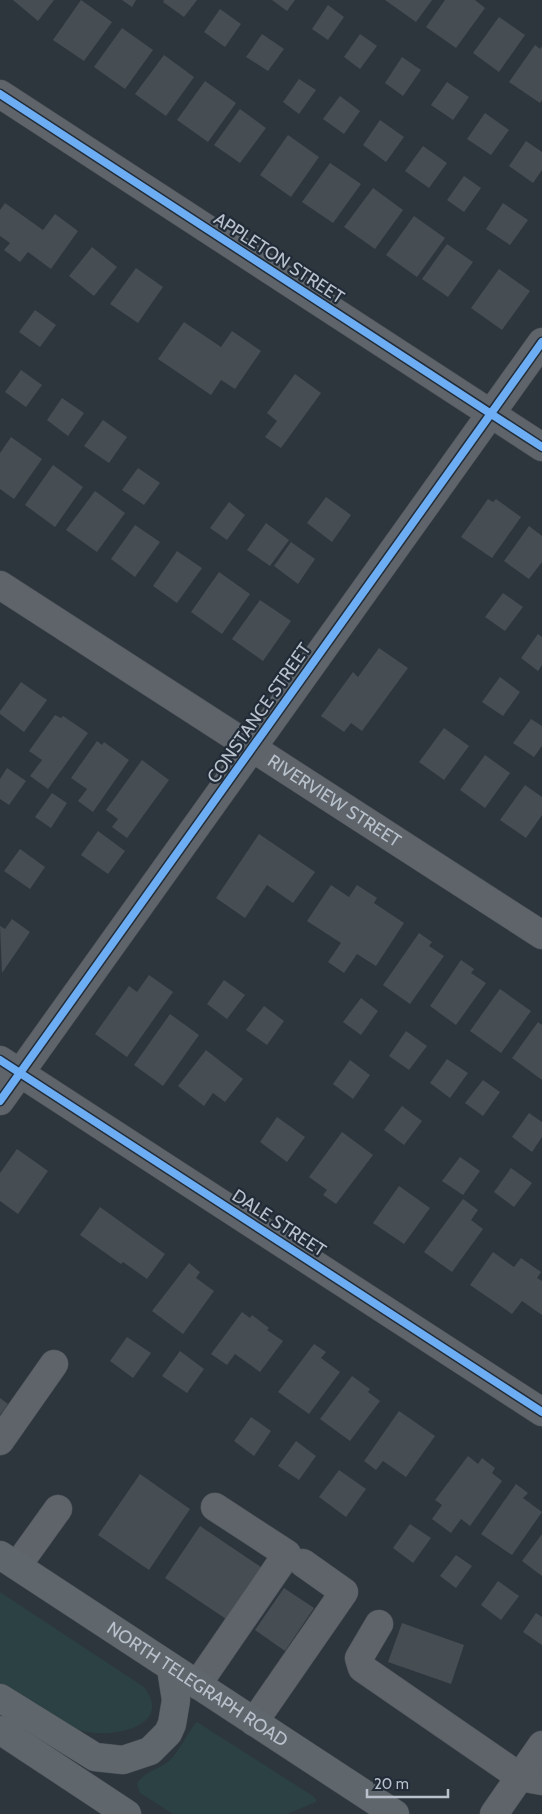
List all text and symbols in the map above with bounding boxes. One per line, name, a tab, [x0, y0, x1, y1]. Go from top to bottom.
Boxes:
street label: APPLETON STREET	[210, 208, 349, 309]
street label: CONSTANCE STREET	[202, 638, 316, 787]
street label: RIVERVIEW STREET	[264, 750, 405, 852]
street label: DALE STREET	[228, 1185, 330, 1262]
street label: NORTH TELEGRAPH ROAD	[103, 1617, 292, 1752]
scale bar	[367, 1766, 448, 1798]
text: 20 m	[374, 1775, 409, 1793]

